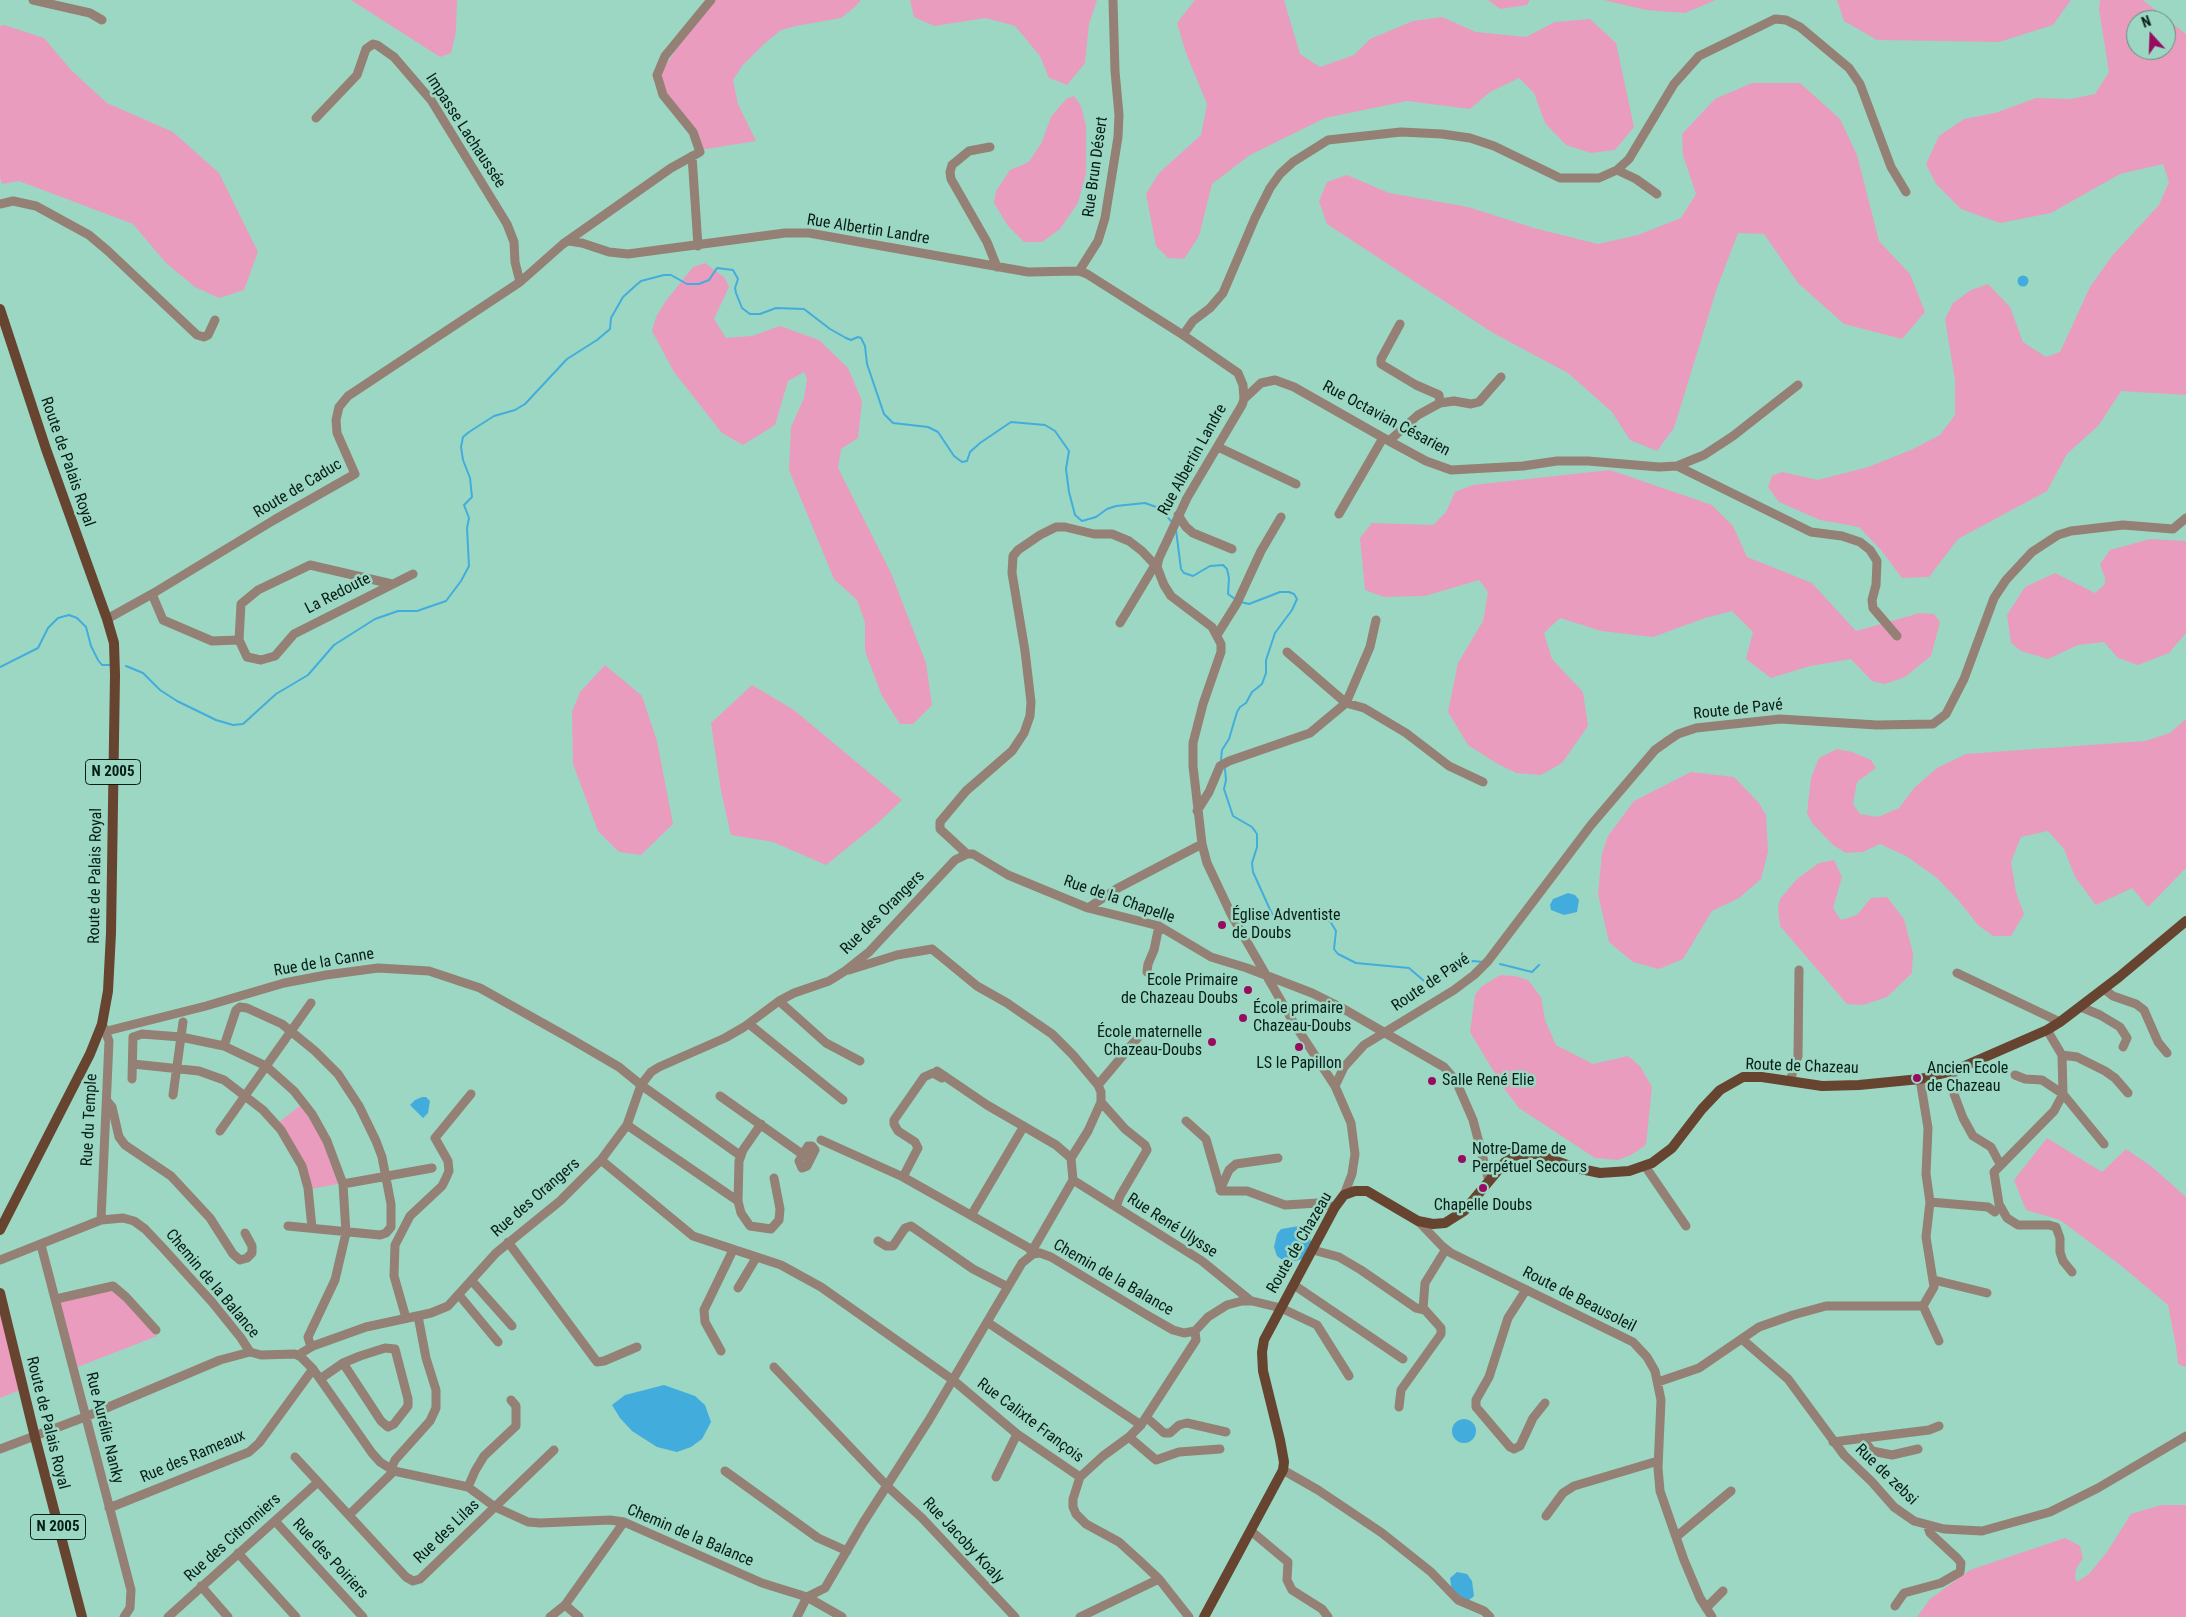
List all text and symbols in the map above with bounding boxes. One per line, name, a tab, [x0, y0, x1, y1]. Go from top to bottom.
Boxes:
north arrow	[2126, 10, 2176, 60]
text: N	[2139, 13, 2153, 31]
street label: Impasse Lachaussée	[421, 70, 509, 192]
street label: Rue Brun Désert	[1079, 115, 1113, 219]
street label: Rue Albertin Landre	[805, 211, 931, 249]
street label: Rue Octavian Césarien	[1319, 377, 1453, 461]
street label: Route de Palais Royal	[36, 395, 98, 529]
street label: Rue Albertin Landre	[1155, 401, 1231, 519]
street label: Route de Caduc	[251, 455, 345, 523]
street label: La Redoute	[302, 569, 374, 619]
street label: Route de Pavé	[1692, 696, 1784, 724]
road number: N 2005	[86, 760, 140, 784]
street label: Route de Palais Royal	[85, 808, 107, 944]
street label: Rue des Orangers	[837, 867, 929, 959]
street label: Rue de la Chapelle	[1061, 872, 1177, 928]
place label: Église Adventiste de Doubs	[1232, 906, 1341, 944]
marker: Église Adventiste de Doubs	[1216, 919, 1228, 931]
street label: Rue de la Canne	[272, 945, 376, 981]
street label: Route de Pavé	[1388, 950, 1474, 1016]
place label: Ecole Primaire de Chazeau Doubs	[1121, 971, 1238, 1009]
marker: Ecole Primaire de Chazeau Doubs	[1242, 984, 1254, 996]
place label: École primaire Chazeau-Doubs	[1253, 999, 1351, 1037]
marker: École primaire Chazeau-Doubs	[1237, 1012, 1249, 1024]
place label: École maternelle Chazeau-Doubs	[1097, 1023, 1202, 1061]
marker: École maternelle Chazeau-Doubs	[1206, 1036, 1218, 1048]
marker: LS le Papillon	[1293, 1041, 1305, 1053]
place label: LS le Papillon	[1256, 1054, 1342, 1074]
street label: Route de Chazeau	[1745, 1055, 1859, 1079]
place label: Ancien Ecole de Chazeau	[1927, 1059, 2008, 1097]
place label: Salle René Elie	[1442, 1071, 1534, 1091]
marker: Ancien Ecole de Chazeau	[1911, 1072, 1923, 1084]
street label: Rue du Temple	[78, 1073, 102, 1167]
marker: Salle René Elie	[1426, 1075, 1438, 1087]
place label: Notre-Dame de Perpétuel Secours	[1472, 1140, 1587, 1178]
marker: Notre-Dame de Perpétuel Secours	[1456, 1153, 1468, 1165]
street label: Rue des Orangers	[488, 1154, 584, 1242]
marker: Chapelle Doubs	[1477, 1182, 1489, 1194]
street label: Route de Chazeau	[1263, 1189, 1337, 1297]
street label: Rue René Ulysse	[1123, 1190, 1221, 1262]
place label: Chapelle Doubs	[1434, 1196, 1532, 1216]
street label: Chemin de la Balance	[161, 1226, 263, 1342]
street label: Chemin de la Balance	[1049, 1236, 1177, 1320]
street label: Route de Beausoleil	[1519, 1263, 1639, 1337]
street label: Route de Palais Royal	[21, 1355, 73, 1491]
street label: Rue Aurélie Nanky	[81, 1370, 127, 1486]
street label: Rue Calixte François	[973, 1375, 1087, 1467]
street label: Rue des Rameaux	[138, 1426, 248, 1488]
street label: Rue de zebsi	[1851, 1440, 1921, 1510]
street label: Rue des Citronniers	[181, 1490, 285, 1586]
street label: Rue Jacoby Koaly	[918, 1494, 1008, 1588]
street label: Rue des Lilas	[410, 1496, 484, 1568]
street label: Chemin de la Balance	[624, 1501, 756, 1571]
road number: N 2005	[30, 1514, 86, 1540]
street label: Rue des Poiriers	[288, 1515, 372, 1603]

